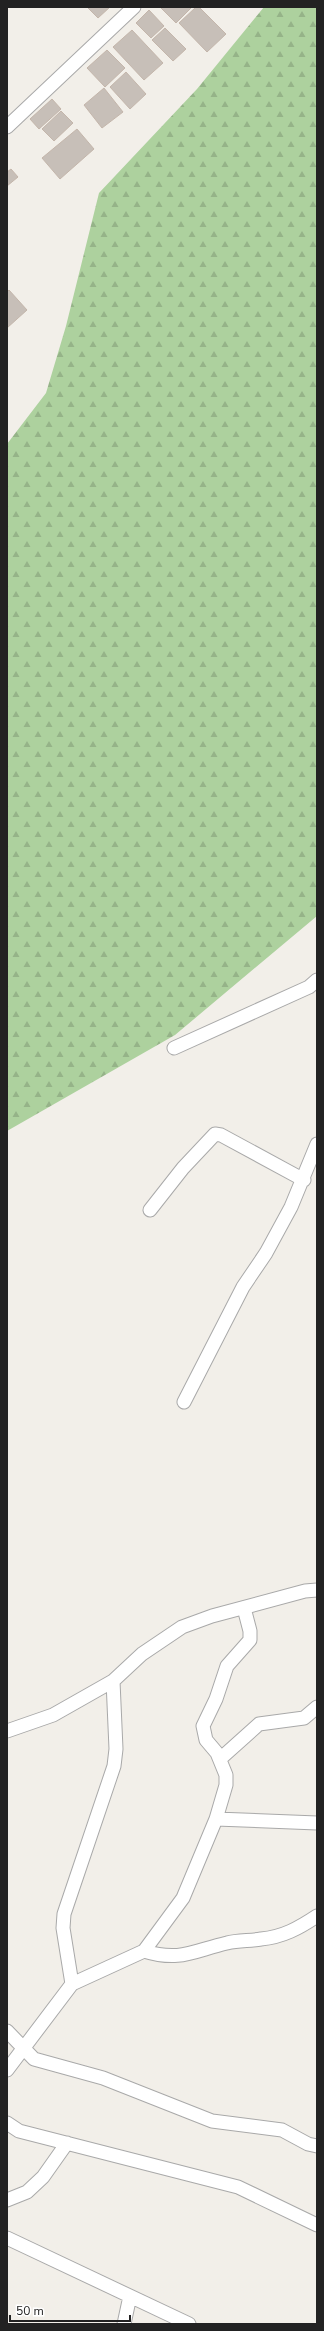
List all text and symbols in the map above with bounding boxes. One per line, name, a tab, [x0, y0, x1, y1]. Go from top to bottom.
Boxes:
scale bar	[10, 2297, 130, 2323]
text: 50 m	[16, 2303, 44, 2319]

